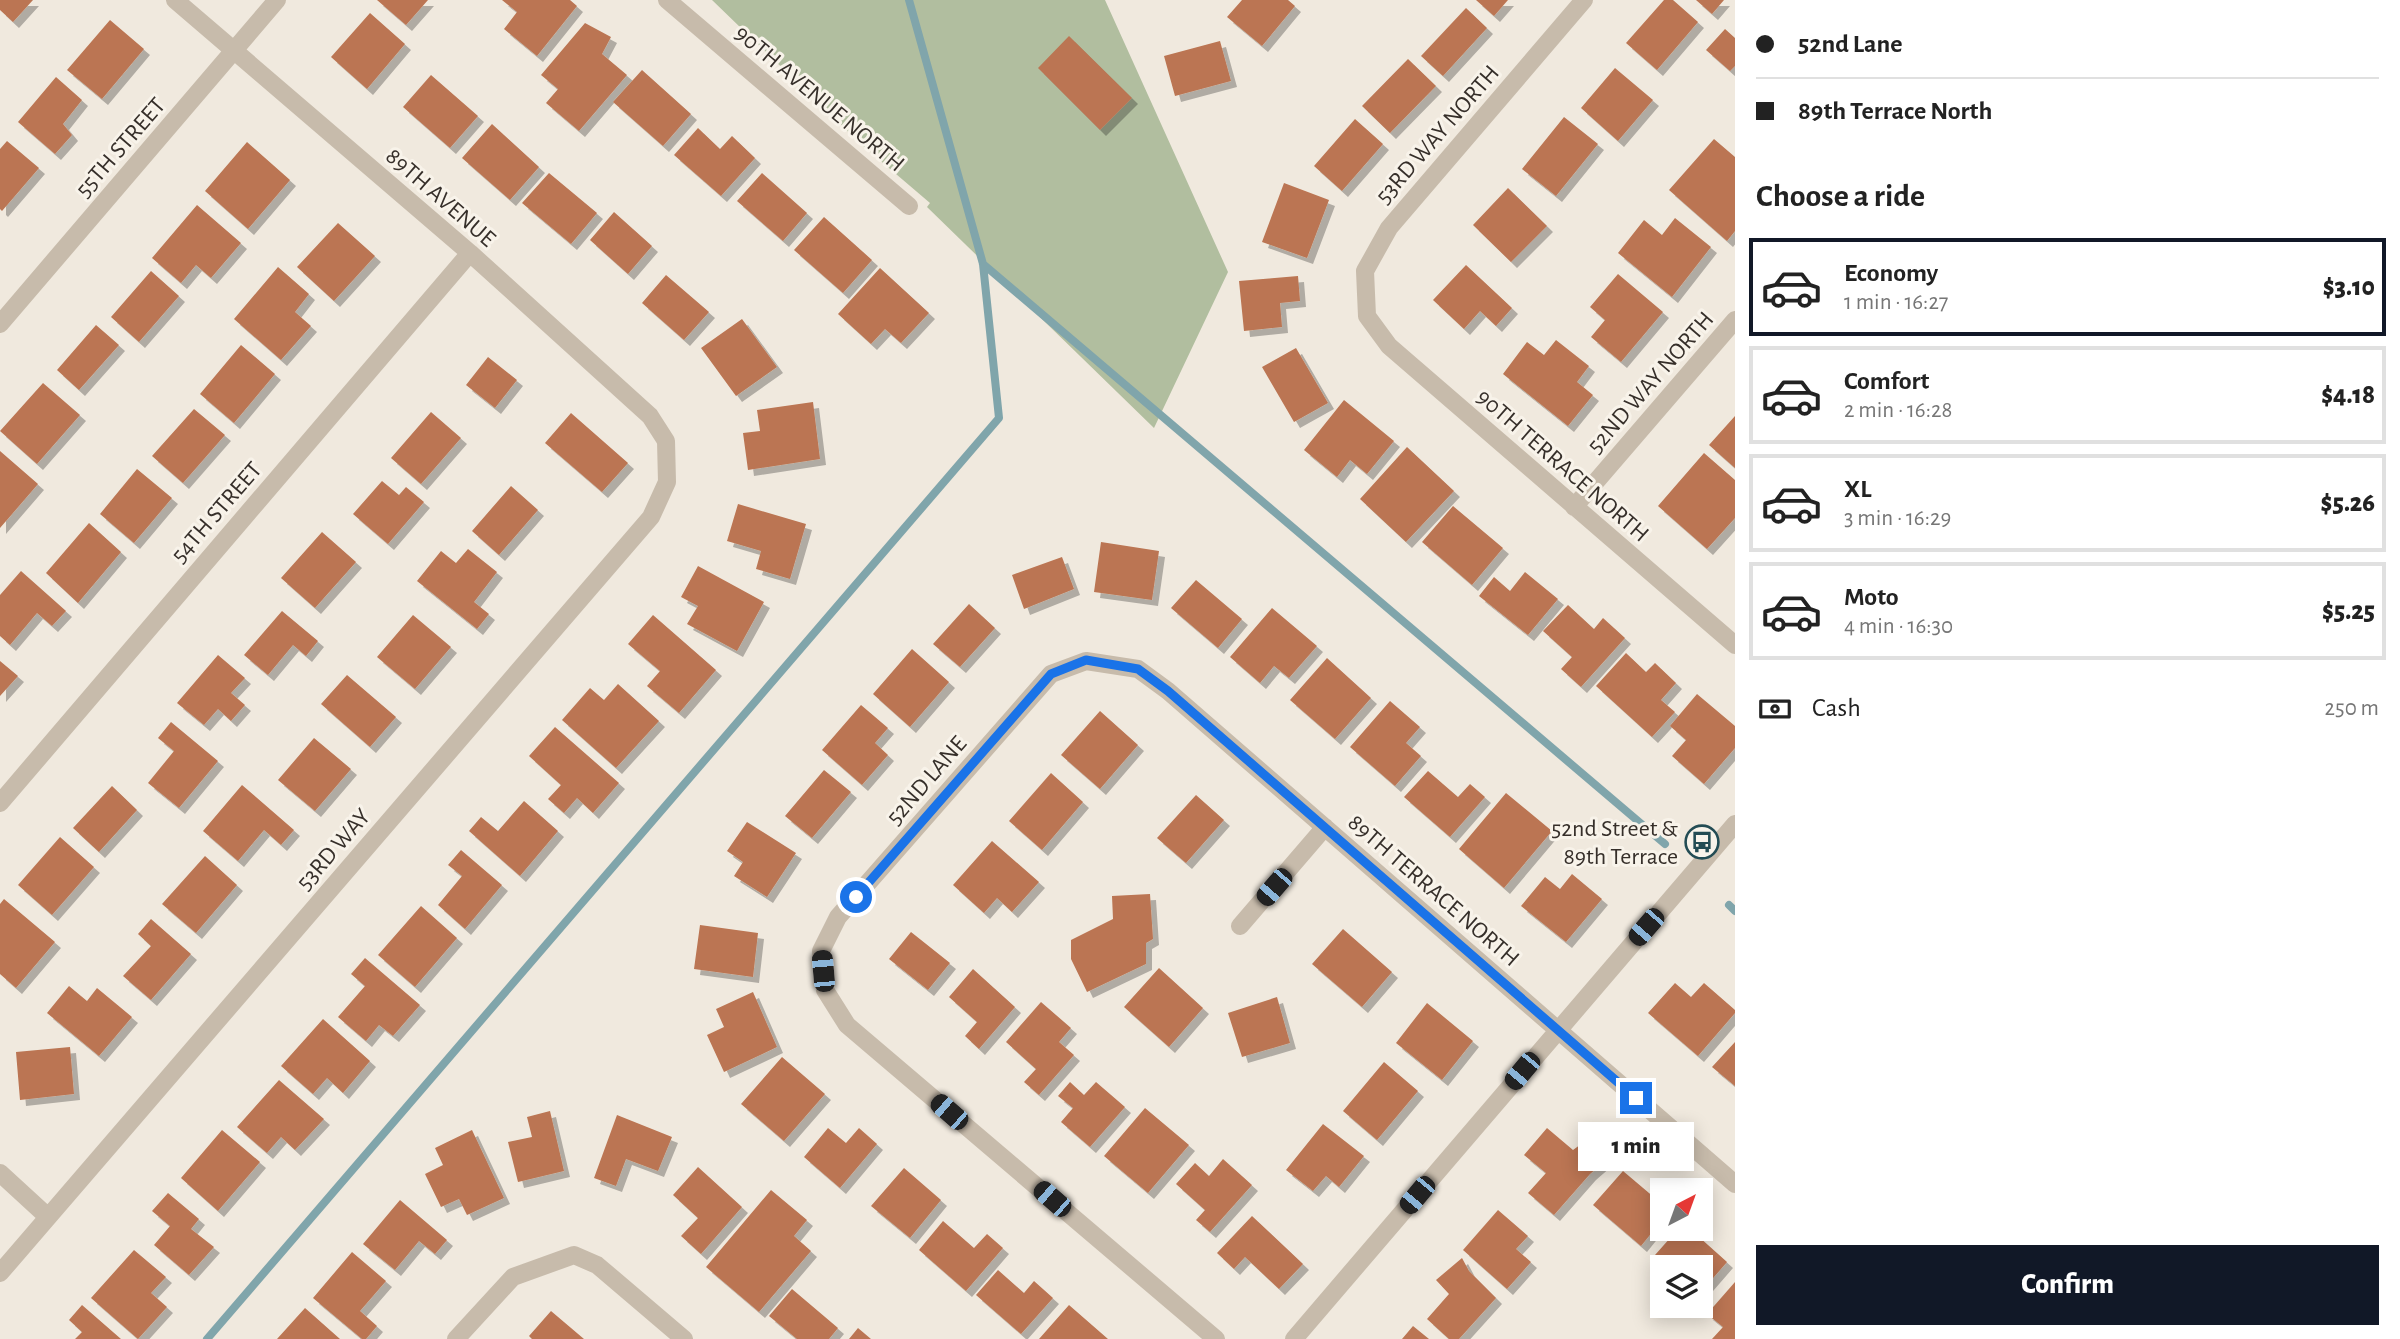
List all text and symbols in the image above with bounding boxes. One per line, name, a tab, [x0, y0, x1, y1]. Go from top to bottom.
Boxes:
street label: 90TH AVENUE NORTH	[730, 21, 909, 177]
text: 52nd Lane	[1798, 31, 1902, 57]
street label: 53RD WAY NORTH	[1371, 61, 1504, 208]
street label: 55TH STREET	[71, 93, 170, 202]
text: 89th Terrace North	[1798, 98, 1992, 124]
street label: 89TH AVENUE	[381, 144, 500, 252]
text: Choose a ride	[1756, 180, 1925, 212]
icon: car	[1760, 256, 1823, 319]
text: Economy	[1844, 260, 1938, 286]
text: $3.10	[2323, 274, 2375, 300]
text: 1 min · 16:27	[1844, 291, 1948, 314]
street label: 52ND WAY NORTH	[1583, 307, 1718, 458]
icon: car	[1760, 364, 1823, 427]
text: Comfort	[1844, 368, 1929, 394]
text: $4.18	[2321, 382, 2375, 408]
street label: 90TH TERRACE NORTH	[1472, 385, 1653, 547]
text: 2 min · 16:28	[1844, 399, 1952, 422]
street label: 54TH STREET	[167, 458, 267, 568]
icon: car	[1760, 472, 1823, 535]
text: XL	[1844, 476, 1871, 502]
text: $5.26	[2321, 490, 2375, 516]
text: 3 min · 16:29	[1844, 507, 1951, 530]
icon: car	[1760, 580, 1823, 643]
text: Moto	[1844, 584, 1899, 610]
text: $5.25	[2322, 598, 2375, 624]
text: 4 min · 16:30	[1844, 615, 1953, 638]
icon: cash	[1756, 690, 1794, 728]
text: Cash	[1812, 695, 1861, 721]
text: 250 m	[2325, 697, 2379, 720]
street label: 52ND LANE	[882, 731, 972, 830]
street label: 53RD WAY	[292, 804, 376, 895]
street label: 89TH TERRACE NORTH	[1343, 810, 1524, 971]
place label: 52nd Street & 89th Terrace	[1551, 817, 1678, 869]
bus stop icon: 52nd Street & 89th Terrace	[1683, 823, 1721, 861]
car	[1253, 864, 1296, 910]
route start	[840, 881, 872, 913]
car	[1625, 904, 1668, 950]
car	[811, 949, 836, 993]
car	[1501, 1048, 1544, 1094]
route end	[1620, 1082, 1652, 1114]
car	[927, 1090, 972, 1134]
callout: 1 min	[1578, 1122, 1694, 1172]
text: 1 min	[1612, 1135, 1660, 1158]
car	[1396, 1172, 1439, 1218]
car	[1030, 1177, 1075, 1221]
north arrow	[1650, 1178, 1713, 1241]
map controls	[1650, 1178, 1713, 1318]
button: Confirm	[1756, 1245, 2379, 1325]
button: layers	[1650, 1255, 1713, 1318]

